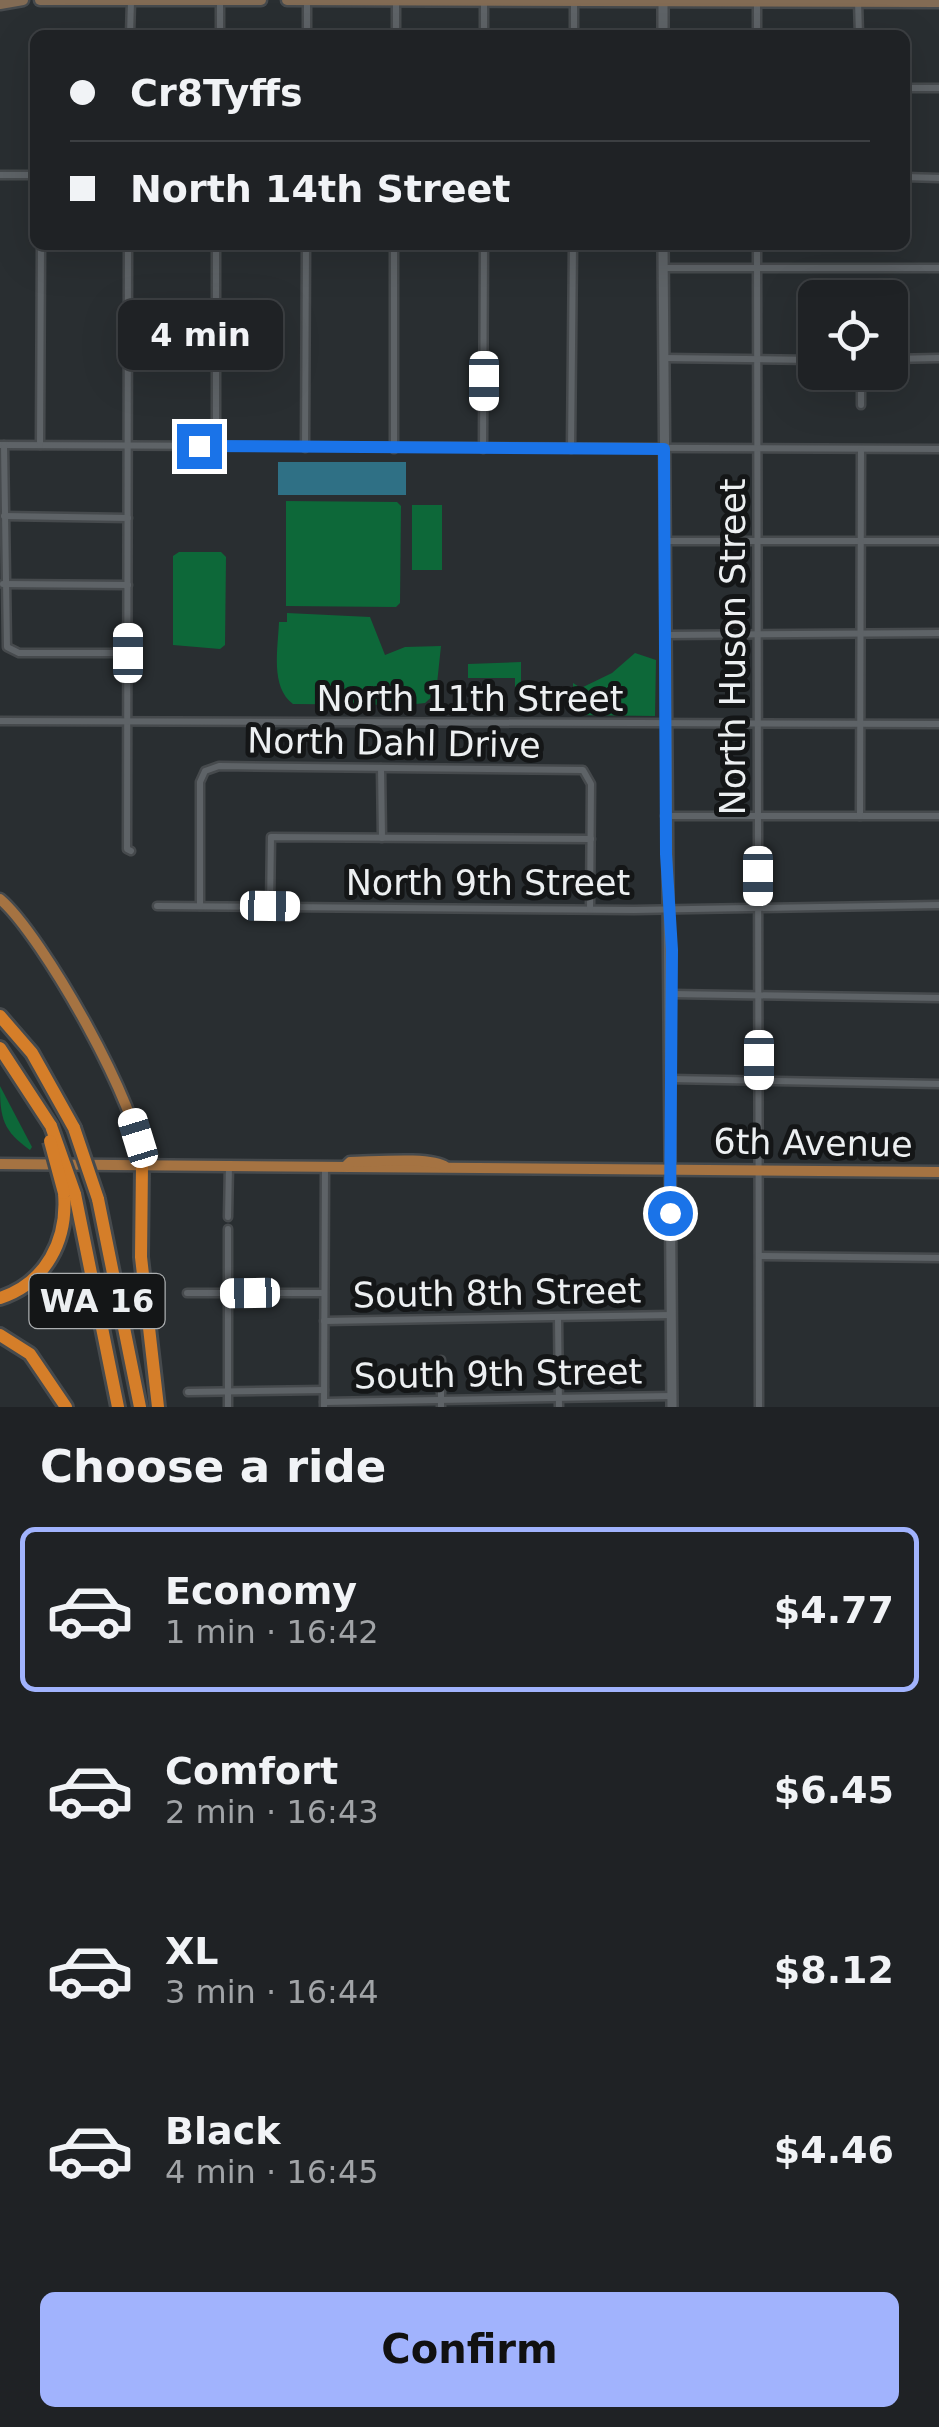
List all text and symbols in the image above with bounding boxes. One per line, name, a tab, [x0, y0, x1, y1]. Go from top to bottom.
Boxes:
text: Cr8Tyffs	[130, 71, 303, 115]
text: North 14th Street	[130, 167, 510, 211]
map controls	[798, 280, 908, 390]
button: locate	[798, 280, 908, 390]
callout: 4 min	[116, 301, 282, 371]
text: 4 min	[150, 316, 251, 354]
car	[469, 351, 499, 411]
route end	[177, 424, 222, 469]
street label: North Huson Street	[713, 479, 753, 815]
car	[113, 623, 143, 683]
street label: North 11th Street	[317, 679, 623, 719]
street label: North Dahl Drive	[247, 720, 541, 766]
car	[743, 846, 773, 906]
street label: North 9th Street	[346, 863, 630, 903]
car	[240, 890, 300, 922]
car	[744, 1030, 774, 1090]
car	[115, 1105, 161, 1171]
street label: 6th Avenue	[713, 1121, 913, 1165]
route start	[648, 1191, 693, 1236]
street label: South 8th Street	[352, 1270, 642, 1316]
road number: WA 16	[29, 1274, 164, 1328]
car	[220, 1277, 280, 1309]
street label: South 9th Street	[353, 1351, 643, 1397]
text: Choose a ride	[40, 1440, 386, 1493]
icon: car	[45, 1565, 135, 1655]
text: Economy	[165, 1569, 357, 1613]
text: $4.77	[774, 1588, 894, 1632]
text: 1 min · 16:42	[165, 1613, 379, 1651]
icon: car	[45, 1745, 135, 1835]
text: Comfort	[165, 1749, 338, 1793]
text: $6.45	[774, 1768, 894, 1812]
text: 2 min · 16:43	[165, 1793, 379, 1831]
icon: car	[45, 1925, 135, 2015]
text: XL	[165, 1929, 219, 1973]
text: $8.12	[774, 1948, 894, 1992]
text: 3 min · 16:44	[165, 1973, 379, 2011]
icon: car	[45, 2105, 135, 2195]
text: Black	[165, 2109, 280, 2153]
text: $4.46	[774, 2128, 894, 2172]
text: 4 min · 16:45	[165, 2153, 379, 2191]
button: Confirm	[40, 2292, 899, 2407]

